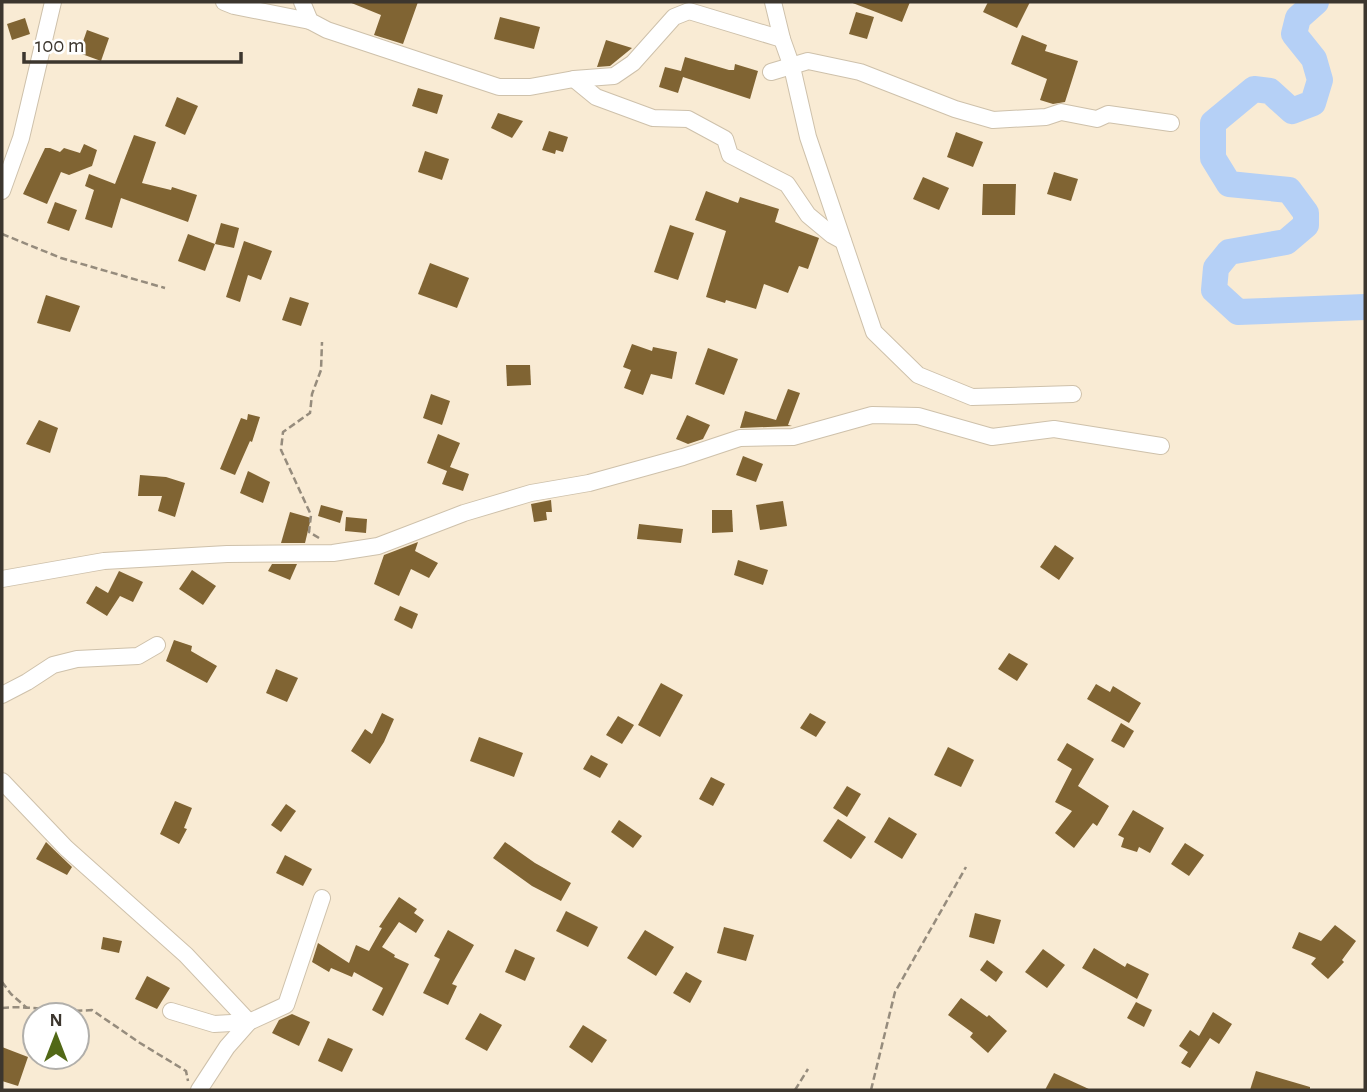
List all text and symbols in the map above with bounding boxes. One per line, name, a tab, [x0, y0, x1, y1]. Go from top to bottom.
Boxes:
scale bar	[24, 21, 242, 65]
text: 100 m	[35, 35, 85, 56]
north arrow	[21, 1001, 91, 1071]
text: N	[49, 1011, 63, 1030]

